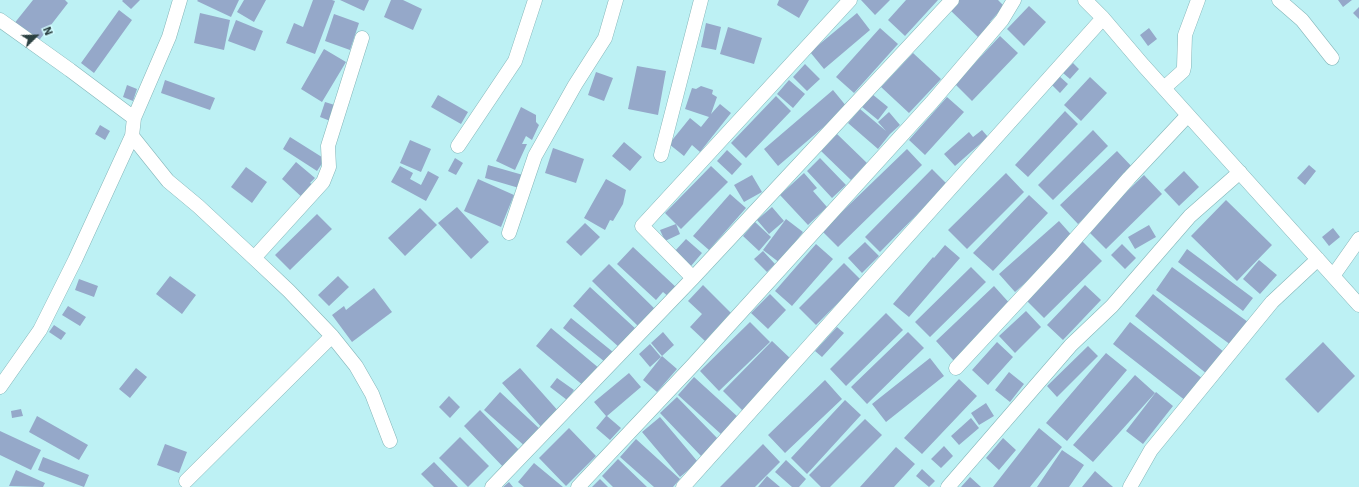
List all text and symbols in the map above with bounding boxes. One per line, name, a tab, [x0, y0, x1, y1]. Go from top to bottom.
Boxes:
north arrow	[16, 16, 56, 56]
text: N	[40, 25, 55, 37]

